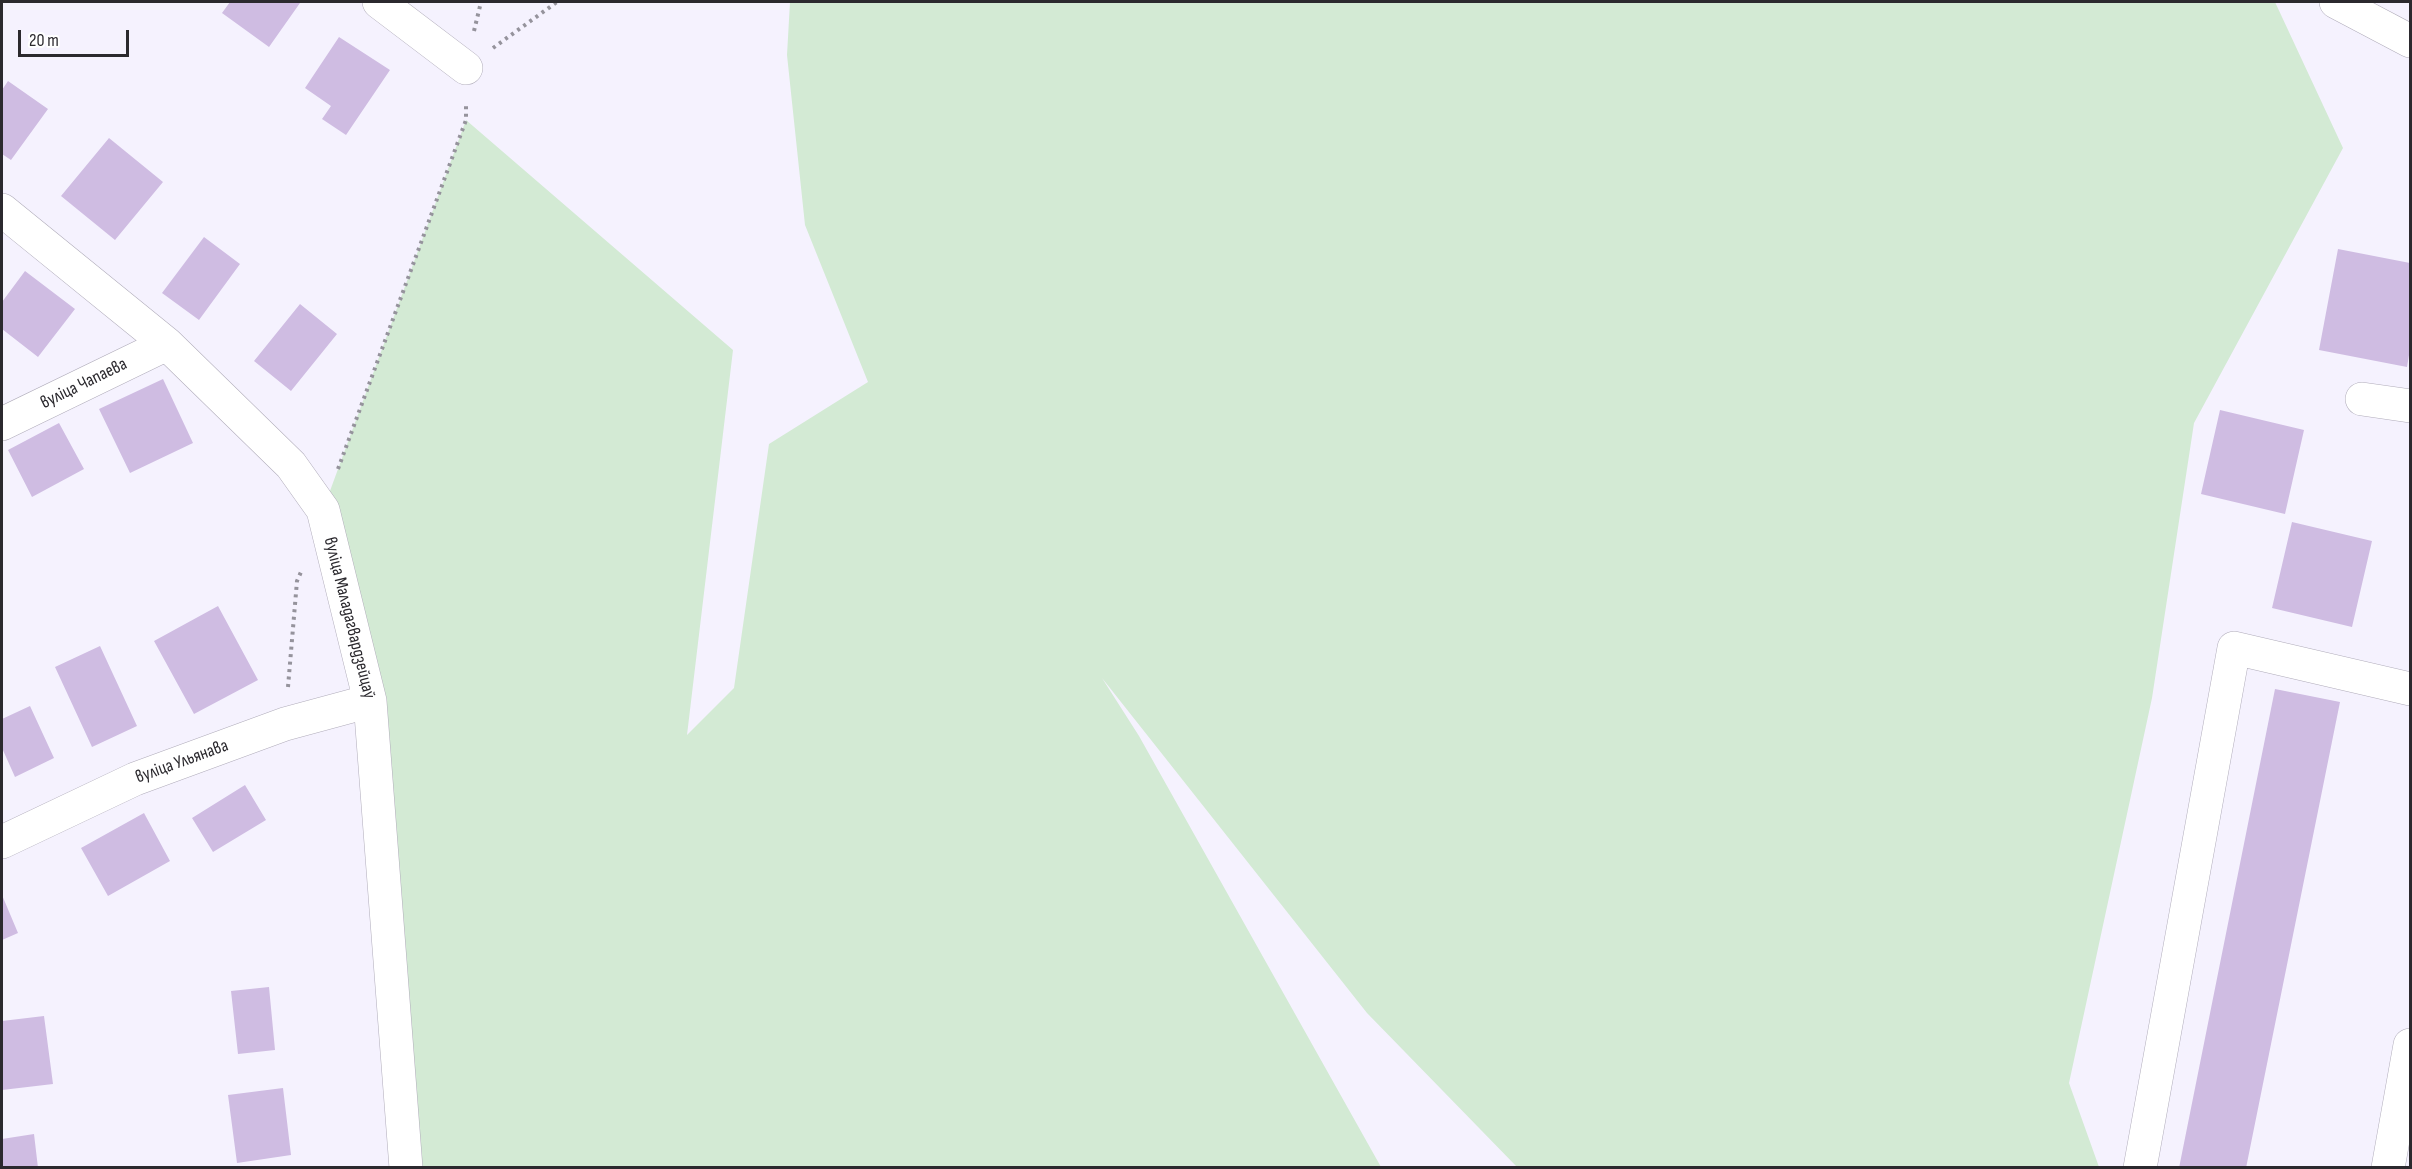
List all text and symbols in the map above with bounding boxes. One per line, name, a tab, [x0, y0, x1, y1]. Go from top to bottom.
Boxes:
scale bar	[21, 18, 132, 56]
text: 20 m	[29, 30, 59, 51]
street label: вуліца Чапаева	[37, 354, 131, 414]
street label: вуліца Маладагвардзейцаў	[318, 535, 380, 701]
street label: вуліца Ульянава	[133, 735, 231, 789]

